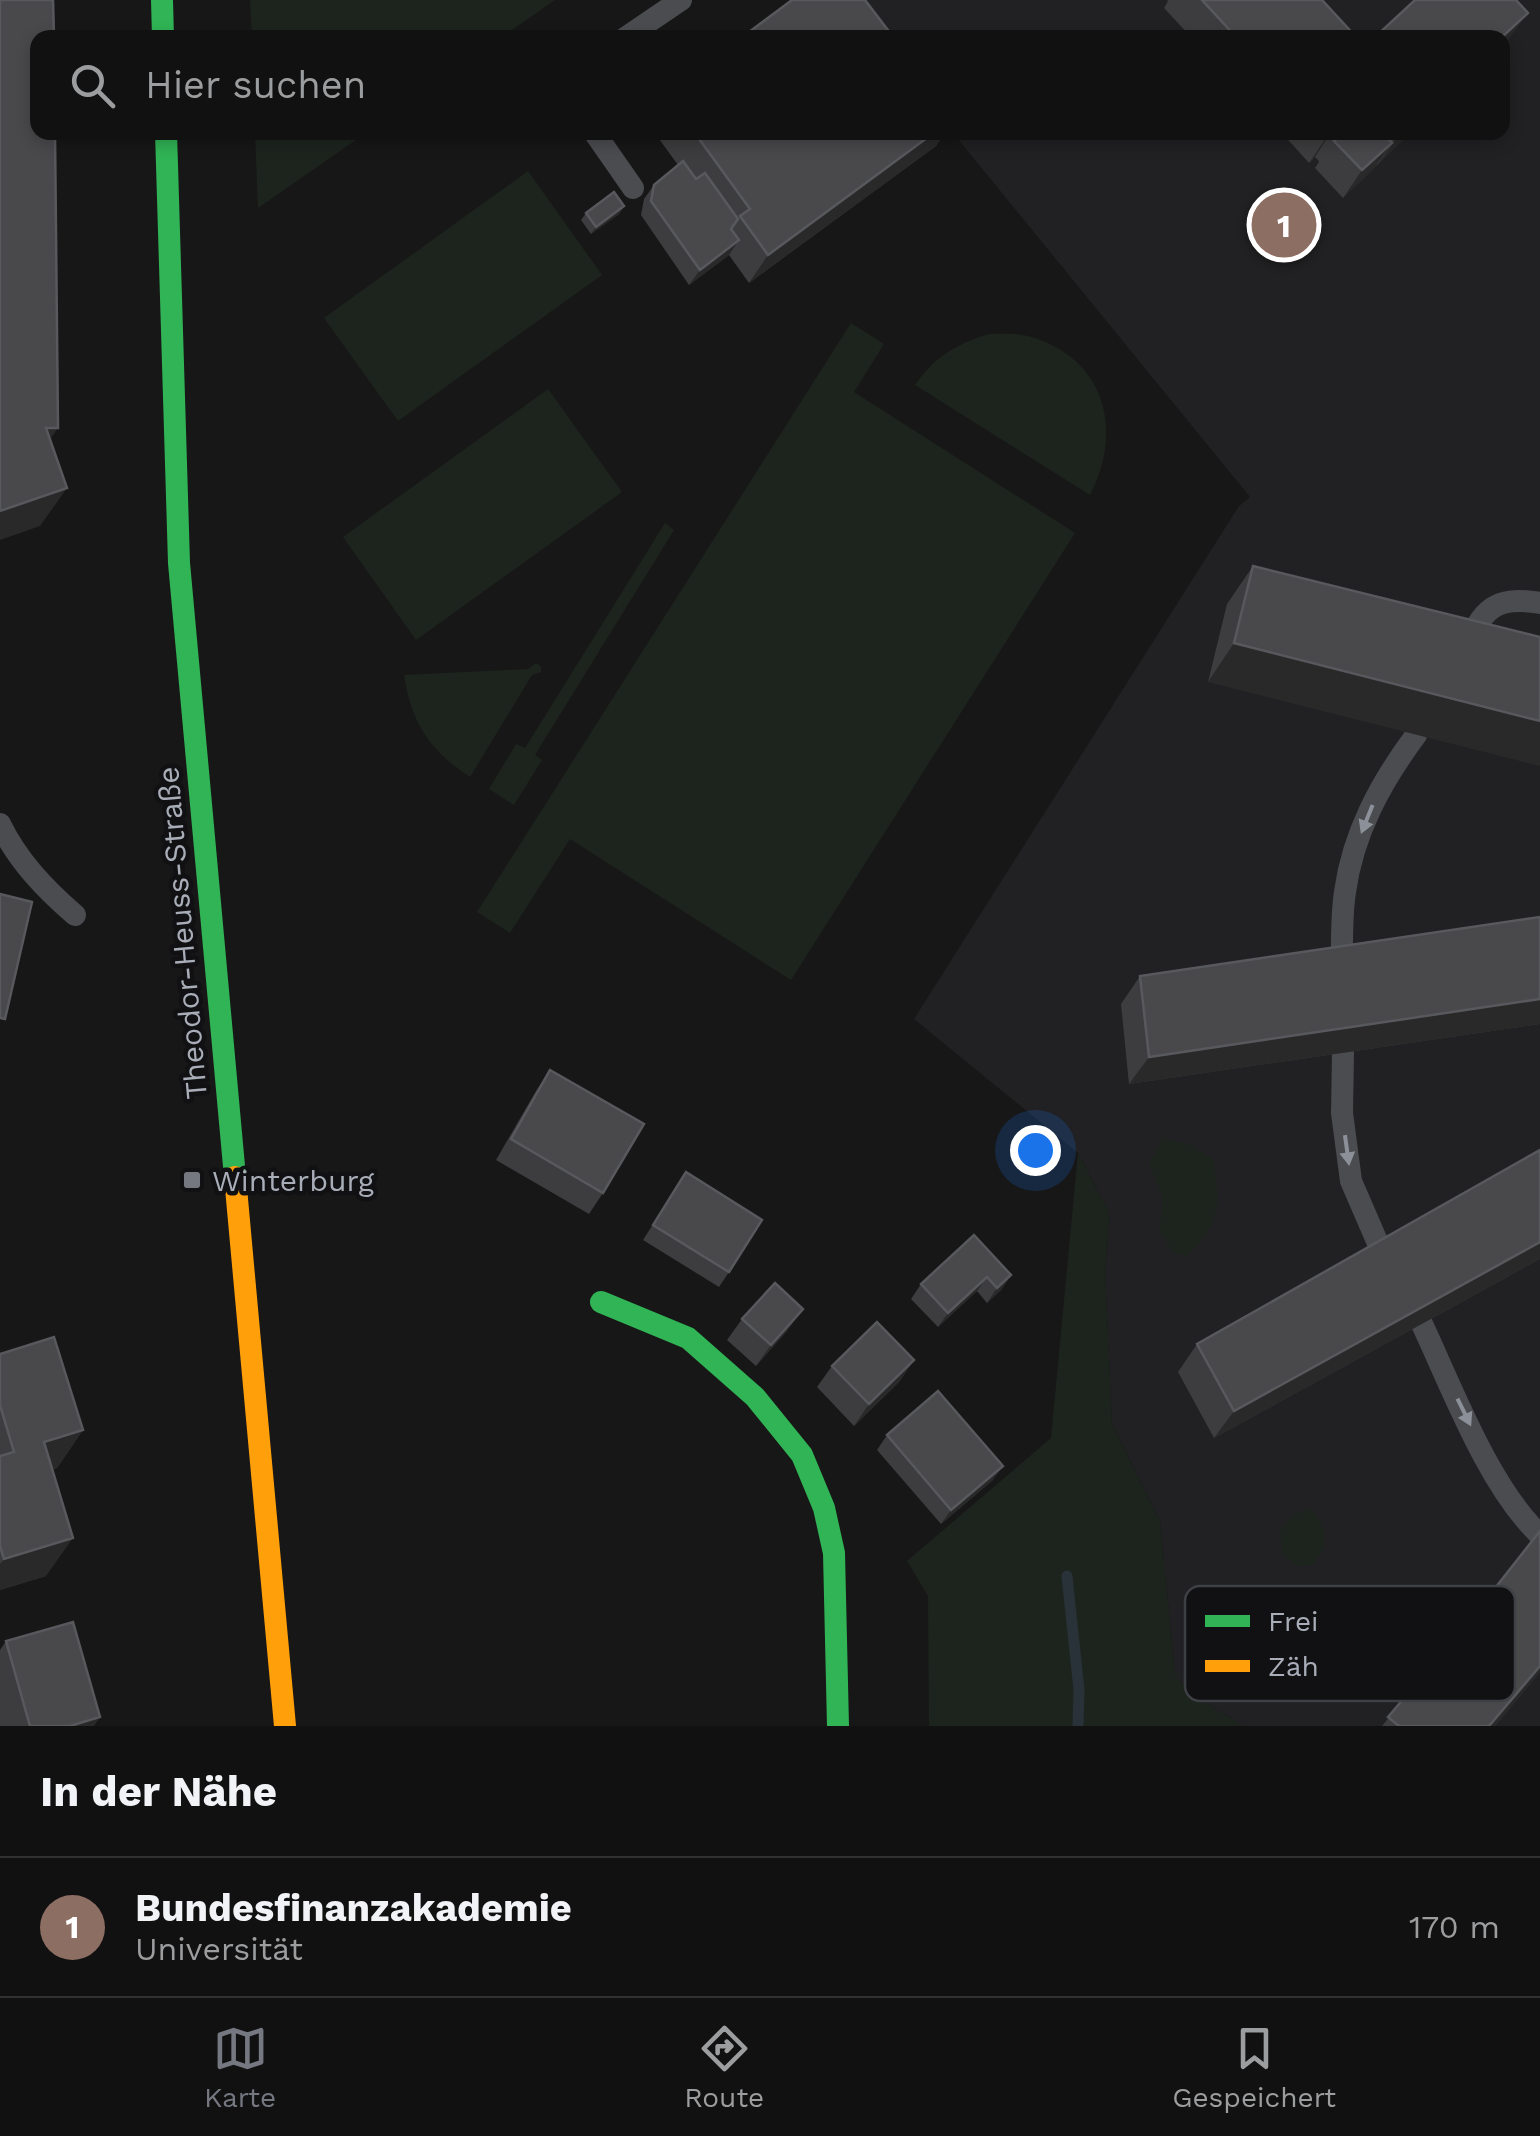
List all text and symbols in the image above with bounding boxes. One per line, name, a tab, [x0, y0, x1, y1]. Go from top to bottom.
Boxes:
search box	[30, 30, 1510, 140]
icon: search	[65, 58, 120, 113]
text: Hier suchen	[145, 63, 366, 107]
pin: 1	[1252, 188, 1316, 262]
street label: Theodor-Heuss-Straße	[150, 765, 214, 1101]
one-way arrow	[1358, 804, 1374, 834]
your location	[1010, 1125, 1061, 1176]
one-way arrow	[1340, 1135, 1356, 1167]
place label: Winterburg	[212, 1163, 374, 1198]
marker: Winterburg	[181, 1169, 203, 1191]
one-way arrow	[1456, 1397, 1473, 1426]
legend	[1185, 1586, 1515, 1701]
text: Frei	[1268, 1605, 1319, 1638]
text: Zäh	[1268, 1650, 1319, 1683]
text: In der Nähe	[40, 1767, 277, 1816]
text: Bundesfinanzakademie	[135, 1886, 572, 1930]
text: 1	[66, 1908, 79, 1946]
text: 170 m	[1409, 1908, 1500, 1946]
text: Universität	[135, 1930, 303, 1968]
tab: Karte	[204, 2021, 276, 2114]
tab: Route	[684, 2021, 764, 2114]
tab: Gespeichert	[1172, 2021, 1336, 2114]

